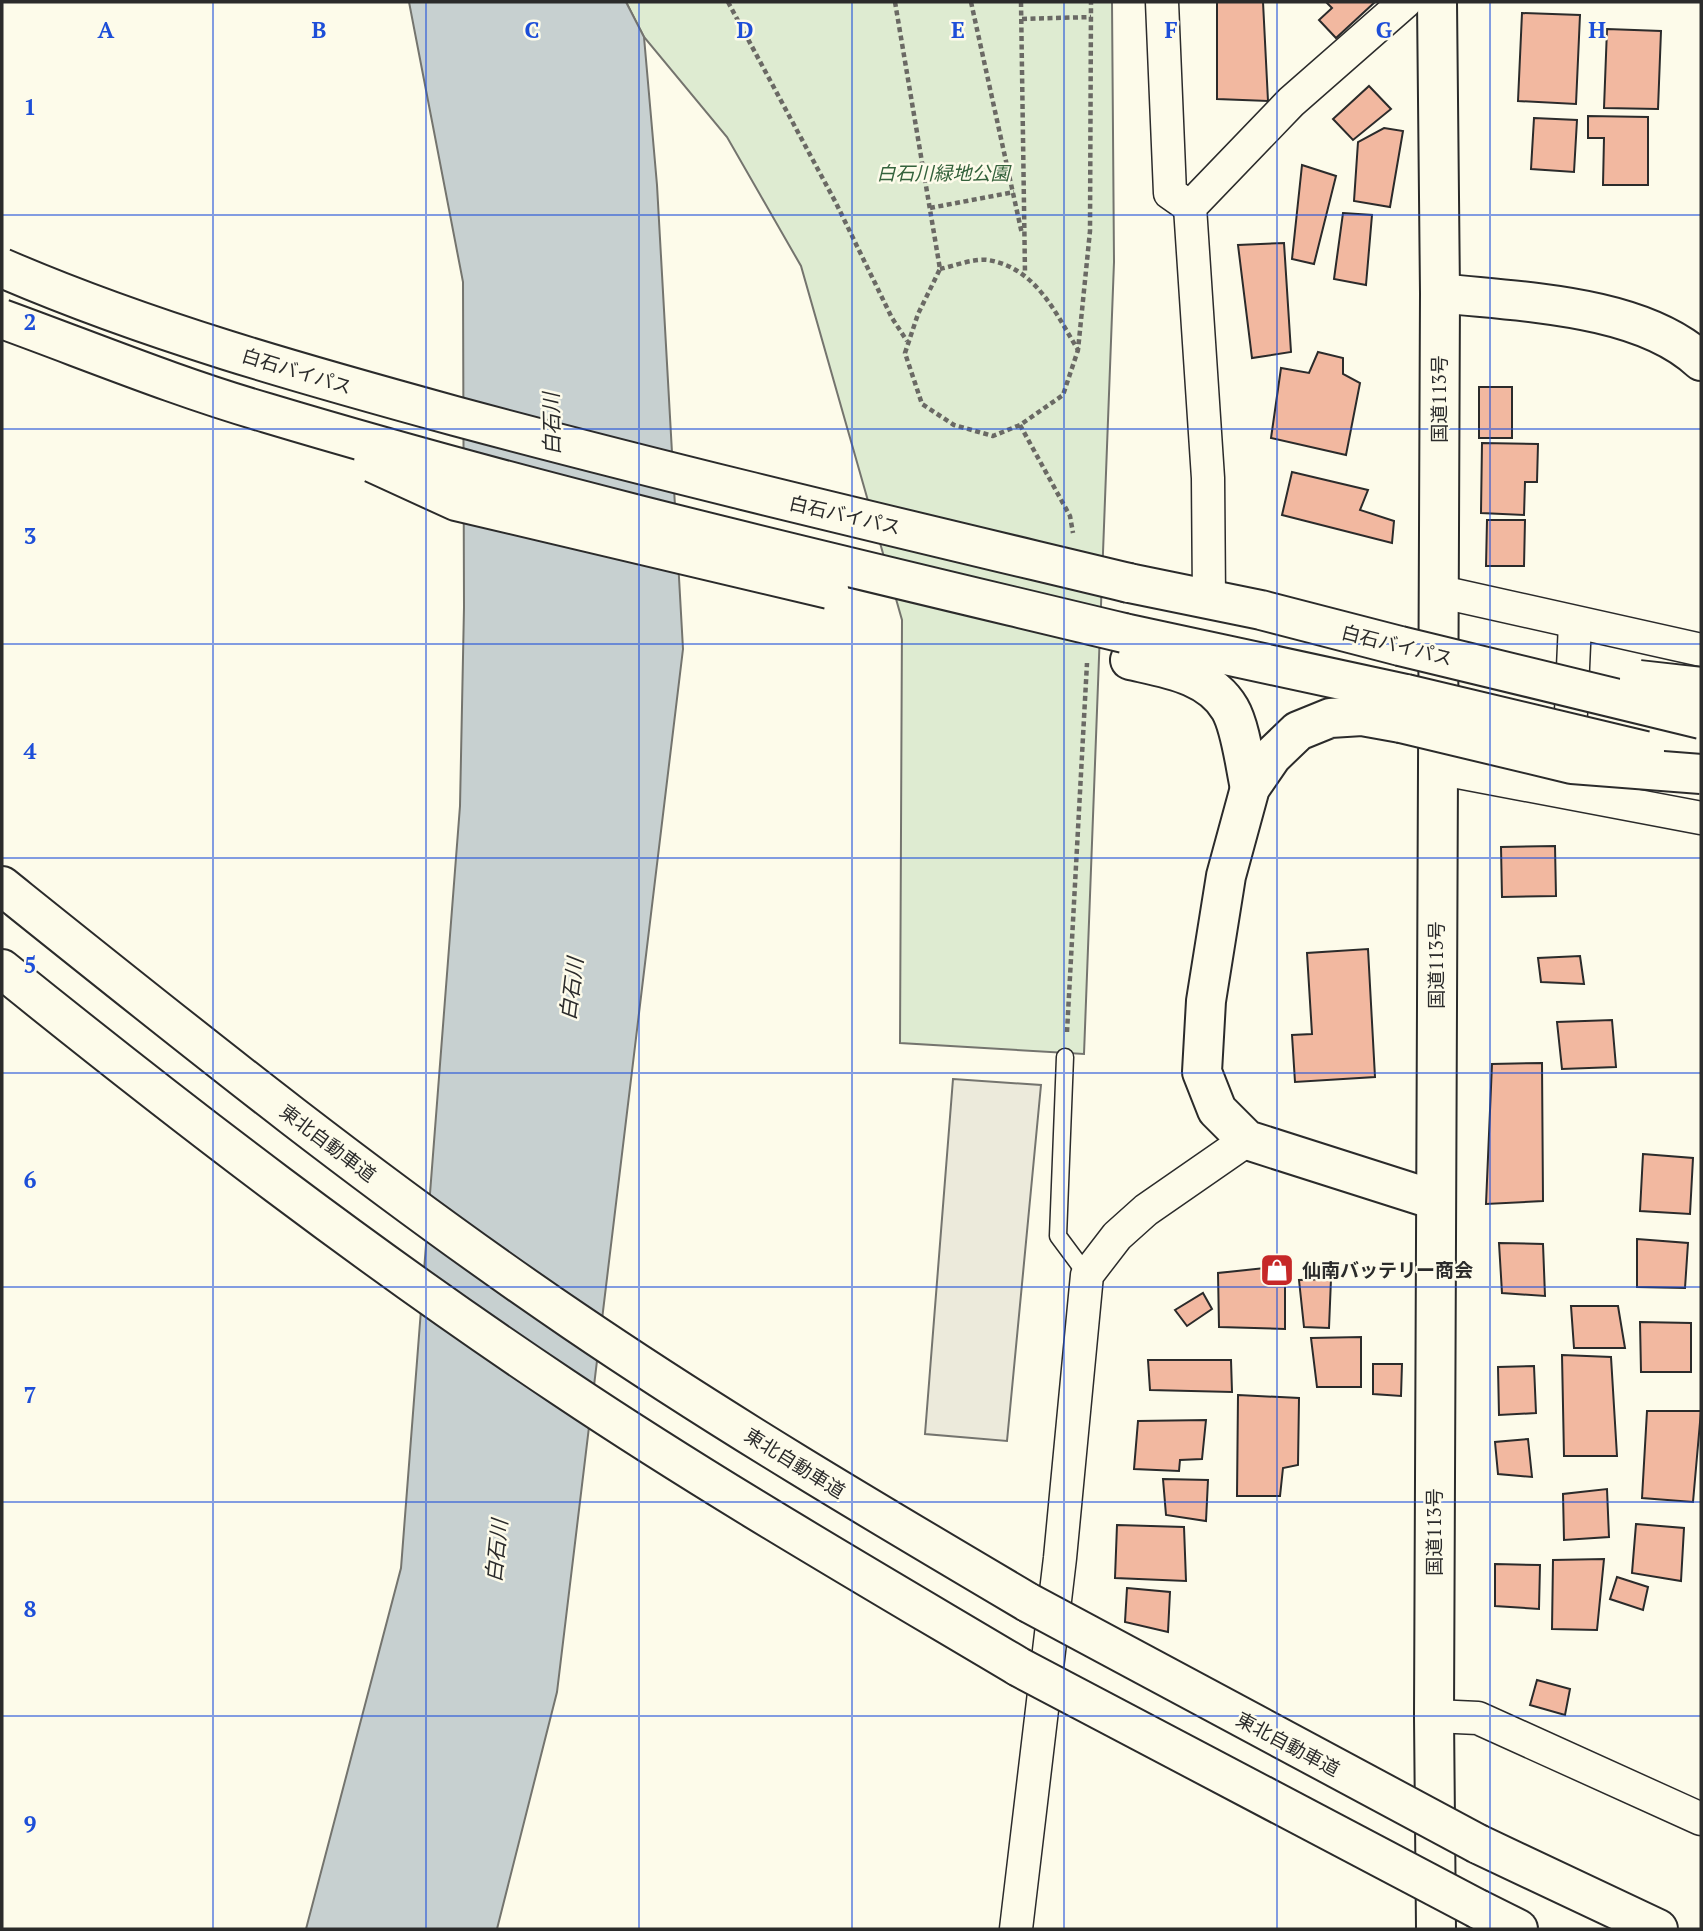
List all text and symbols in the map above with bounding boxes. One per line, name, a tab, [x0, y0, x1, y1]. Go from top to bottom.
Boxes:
text: A	[98, 14, 115, 45]
text: B	[312, 14, 327, 45]
text: C	[525, 14, 540, 45]
text: D	[737, 14, 754, 45]
text: E	[951, 14, 965, 45]
text: F	[1164, 14, 1178, 45]
text: G	[1376, 14, 1393, 45]
text: H	[1588, 14, 1606, 45]
text: 1	[24, 91, 37, 122]
park label: 白石川緑地公園	[876, 160, 1012, 185]
text: 2	[24, 306, 37, 337]
street label: 白石バイパス	[239, 342, 355, 399]
street label: 国道113号	[1426, 355, 1451, 443]
water label: 白石川	[536, 390, 566, 456]
street label: 白石バイパス	[787, 490, 903, 539]
text: 3	[24, 520, 37, 551]
street label: 白石バイパス	[1339, 619, 1455, 670]
text: 4	[24, 735, 37, 766]
street label: 国道113号	[1423, 921, 1448, 1009]
text: 5	[24, 949, 37, 980]
water label: 白石川	[553, 954, 589, 1022]
street label: 東北自動車道	[275, 1098, 381, 1187]
text: 6	[24, 1164, 37, 1195]
shop icon: 仙南バッテリー商会	[1258, 1251, 1296, 1289]
place label: 仙南バッテリー商会	[1302, 1257, 1473, 1282]
text: 7	[24, 1379, 37, 1410]
street label: 東北自動車道	[740, 1422, 850, 1503]
street label: 国道113号	[1421, 1488, 1446, 1576]
water label: 白石川	[479, 1516, 513, 1584]
text: 8	[24, 1593, 37, 1624]
street label: 東北自動車道	[1232, 1706, 1344, 1781]
text: 9	[24, 1808, 37, 1839]

